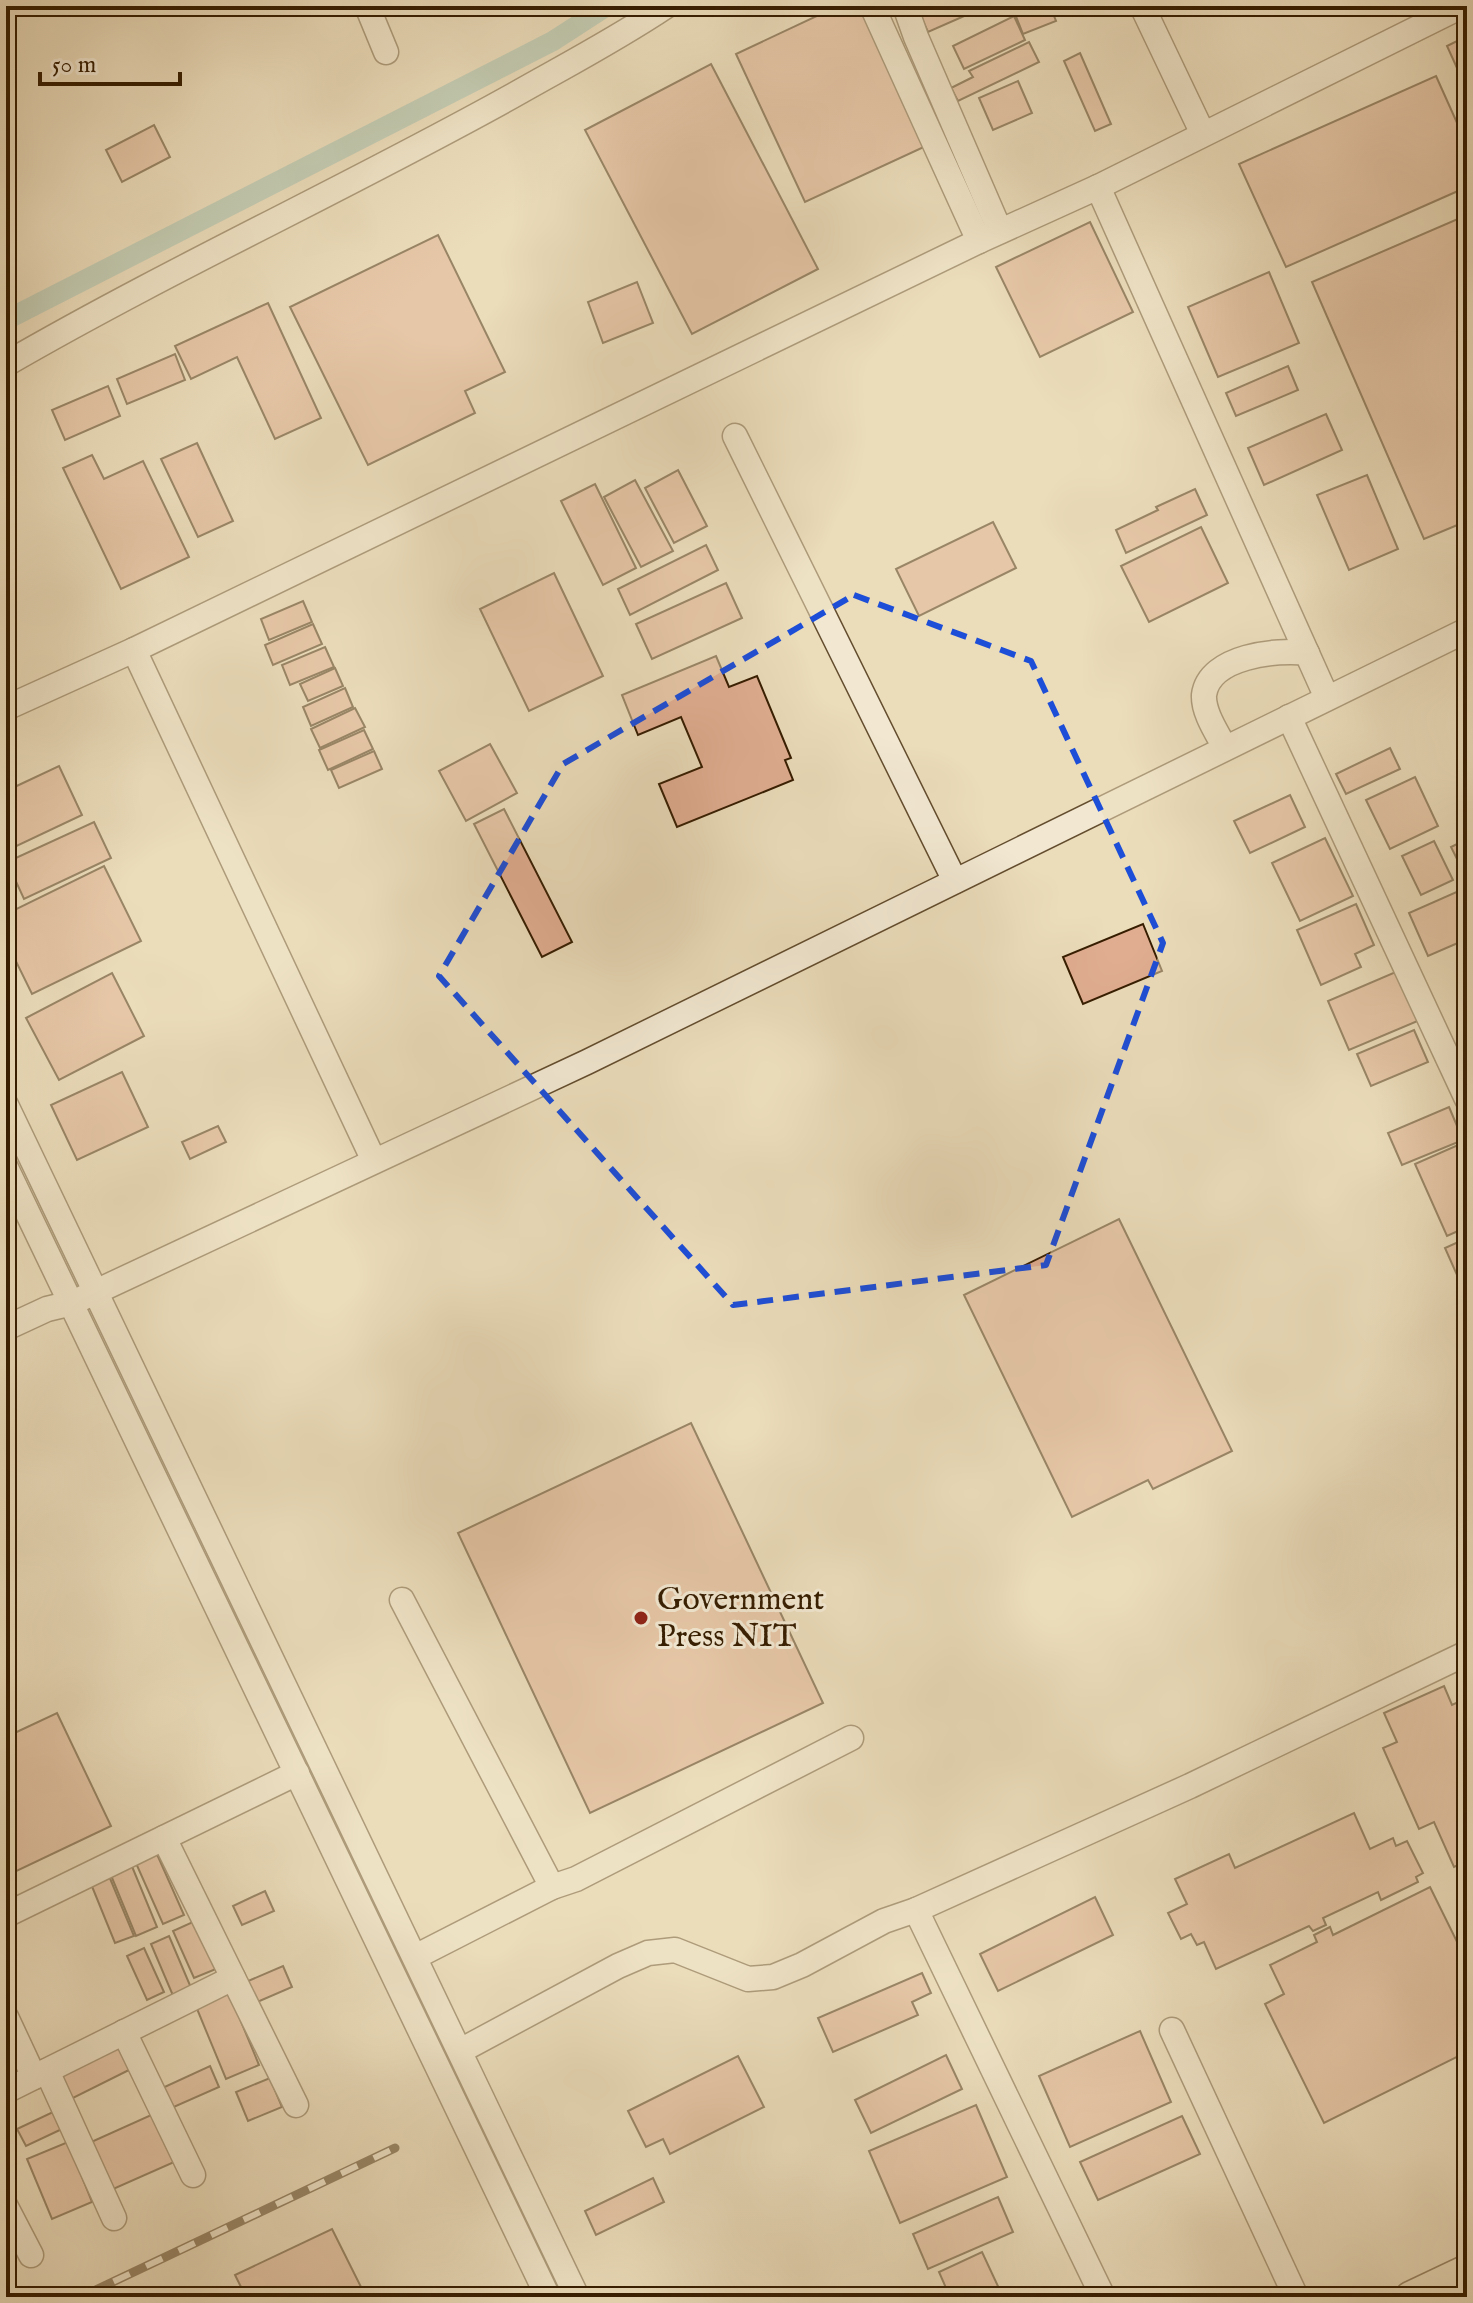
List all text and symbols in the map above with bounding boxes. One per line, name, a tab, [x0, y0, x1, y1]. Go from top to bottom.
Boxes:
scale bar	[40, 36, 180, 86]
text: 50 m	[52, 50, 96, 81]
place label: Government Press NIT	[657, 1580, 824, 1658]
marker: Government Press NIT	[632, 1609, 650, 1627]

